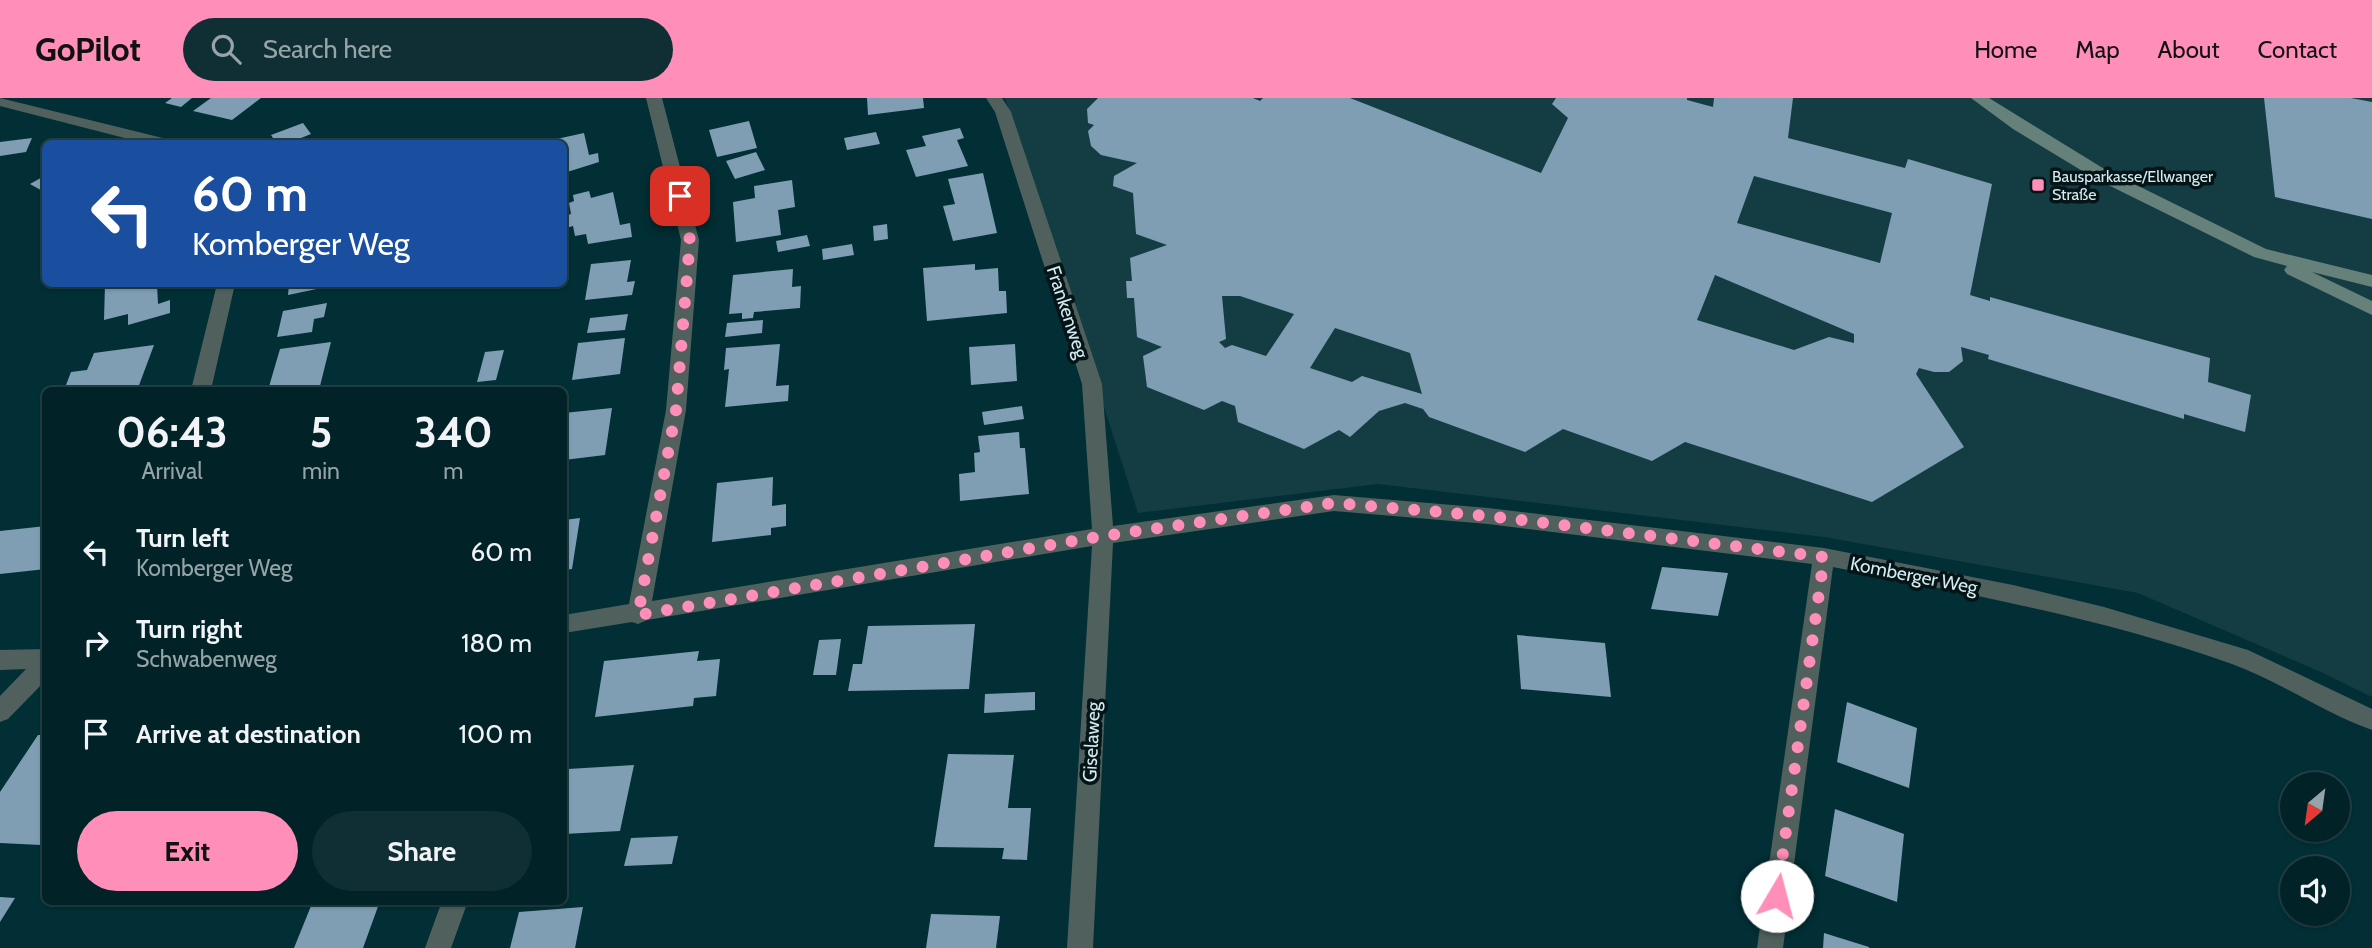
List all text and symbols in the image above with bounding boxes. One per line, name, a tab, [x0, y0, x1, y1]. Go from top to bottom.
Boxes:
search box	[183, 18, 673, 81]
text: GoPilot	[35, 29, 141, 69]
icon: search	[207, 30, 245, 68]
text: Search here	[263, 33, 392, 65]
text: Home	[1974, 35, 2037, 64]
text: Map	[2075, 35, 2120, 64]
text: About	[2158, 35, 2220, 64]
text: Contact	[2258, 35, 2337, 64]
text: 60 m	[192, 164, 308, 223]
pin	[650, 166, 710, 226]
place label: Bausparkasse/Ellwanger Straße	[2052, 167, 2214, 204]
icon: left	[77, 168, 168, 259]
icon: arrive	[661, 177, 699, 215]
marker: Bausparkasse/Ellwanger Straße	[2030, 177, 2046, 193]
text: Komberger Weg	[192, 224, 410, 263]
street label: Frankenweg	[1042, 263, 1093, 362]
text: 06:43	[116, 406, 228, 458]
text: 5	[310, 406, 332, 458]
text: 340	[414, 406, 493, 458]
text: Arrival	[141, 457, 203, 485]
text: min	[302, 457, 340, 485]
text: m	[443, 457, 464, 485]
text: Turn left	[136, 522, 229, 554]
icon: left	[77, 533, 115, 571]
text: 60 m	[470, 536, 532, 568]
street label: Komberger Weg	[1848, 552, 1980, 599]
text: Komberger Weg	[136, 554, 293, 582]
text: Turn right	[136, 613, 242, 645]
icon: right	[77, 624, 115, 662]
text: 180 m	[461, 627, 532, 659]
text: Schwabenweg	[136, 645, 277, 673]
street label: Giselaweg	[1078, 701, 1105, 783]
icon: arrive	[77, 715, 115, 753]
text: Arrive at destination	[136, 718, 361, 750]
text: 100 m	[459, 718, 532, 750]
north arrow	[2280, 772, 2350, 842]
map controls	[2280, 772, 2350, 926]
button: Exit	[77, 811, 298, 891]
button: Share	[312, 811, 532, 891]
button: sound	[2280, 856, 2350, 926]
position arrow	[1740, 859, 1814, 933]

